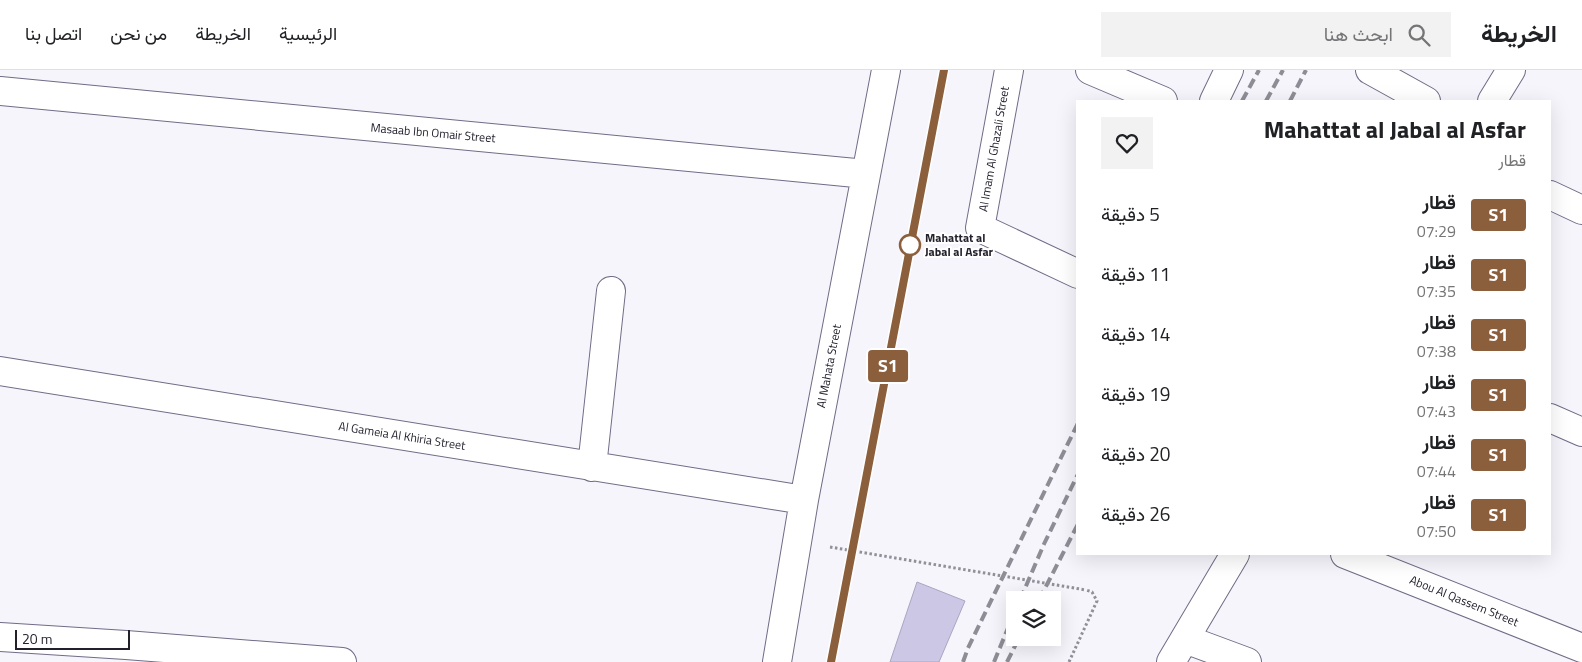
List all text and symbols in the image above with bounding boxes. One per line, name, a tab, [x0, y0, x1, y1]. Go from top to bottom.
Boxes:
search box	[1101, 12, 1451, 57]
text: الخريطة	[1481, 15, 1557, 51]
text: ابحث هنا	[1324, 19, 1393, 48]
text: اتصل بنا	[25, 20, 82, 47]
text: من نحن	[110, 20, 167, 47]
text: الخريطة	[195, 20, 251, 47]
text: الرئيسية	[279, 20, 337, 47]
icon: search	[1405, 21, 1433, 49]
street label: Al Imam Al Ghazali Street	[973, 84, 1014, 213]
text: Mahattat al Jabal al Asfar	[1264, 111, 1526, 147]
button: heart	[1101, 117, 1153, 169]
street label: Masaab Ibn Omair Street	[370, 118, 497, 147]
text: قطار	[1498, 148, 1526, 172]
text: قطار	[1422, 187, 1456, 216]
text: 5 دقيقة	[1101, 199, 1160, 228]
text: S1	[1489, 201, 1508, 228]
text: 07:29	[1417, 219, 1456, 243]
place label: Mahattat al Jabal al Asfar	[925, 228, 994, 261]
marker: Mahattat al Jabal al Asfar	[899, 234, 921, 256]
text: قطار	[1422, 247, 1456, 276]
text: 11 دقيقة	[1101, 259, 1170, 288]
text: S1	[1489, 261, 1508, 288]
text: 07:35	[1417, 279, 1456, 303]
text: قطار	[1422, 307, 1456, 336]
text: 14 دقيقة	[1101, 319, 1170, 348]
text: S1	[1489, 321, 1508, 348]
street label: Al Mahata Street	[811, 322, 846, 409]
text: 07:38	[1417, 339, 1456, 363]
line badge: S1	[866, 350, 910, 382]
text: S1	[878, 352, 898, 379]
text: قطار	[1422, 367, 1456, 396]
text: 19 دقيقة	[1101, 379, 1170, 408]
text: S1	[1489, 381, 1508, 408]
text: 07:43	[1417, 399, 1456, 423]
street label: Al Gameia Al Khiria Street	[337, 416, 468, 455]
text: قطار	[1422, 427, 1456, 456]
text: 20 دقيقة	[1101, 439, 1170, 468]
text: S1	[1489, 441, 1508, 468]
text: 07:44	[1417, 459, 1456, 483]
text: قطار	[1422, 487, 1456, 516]
text: 26 دقيقة	[1101, 499, 1170, 528]
text: S1	[1489, 501, 1508, 528]
text: 07:50	[1417, 519, 1456, 543]
street label: Abou Al Qassem Street	[1407, 570, 1522, 631]
map controls	[1006, 591, 1061, 646]
button: layers	[1006, 591, 1061, 646]
scale bar	[15, 627, 130, 650]
text: 20 m	[22, 628, 52, 649]

